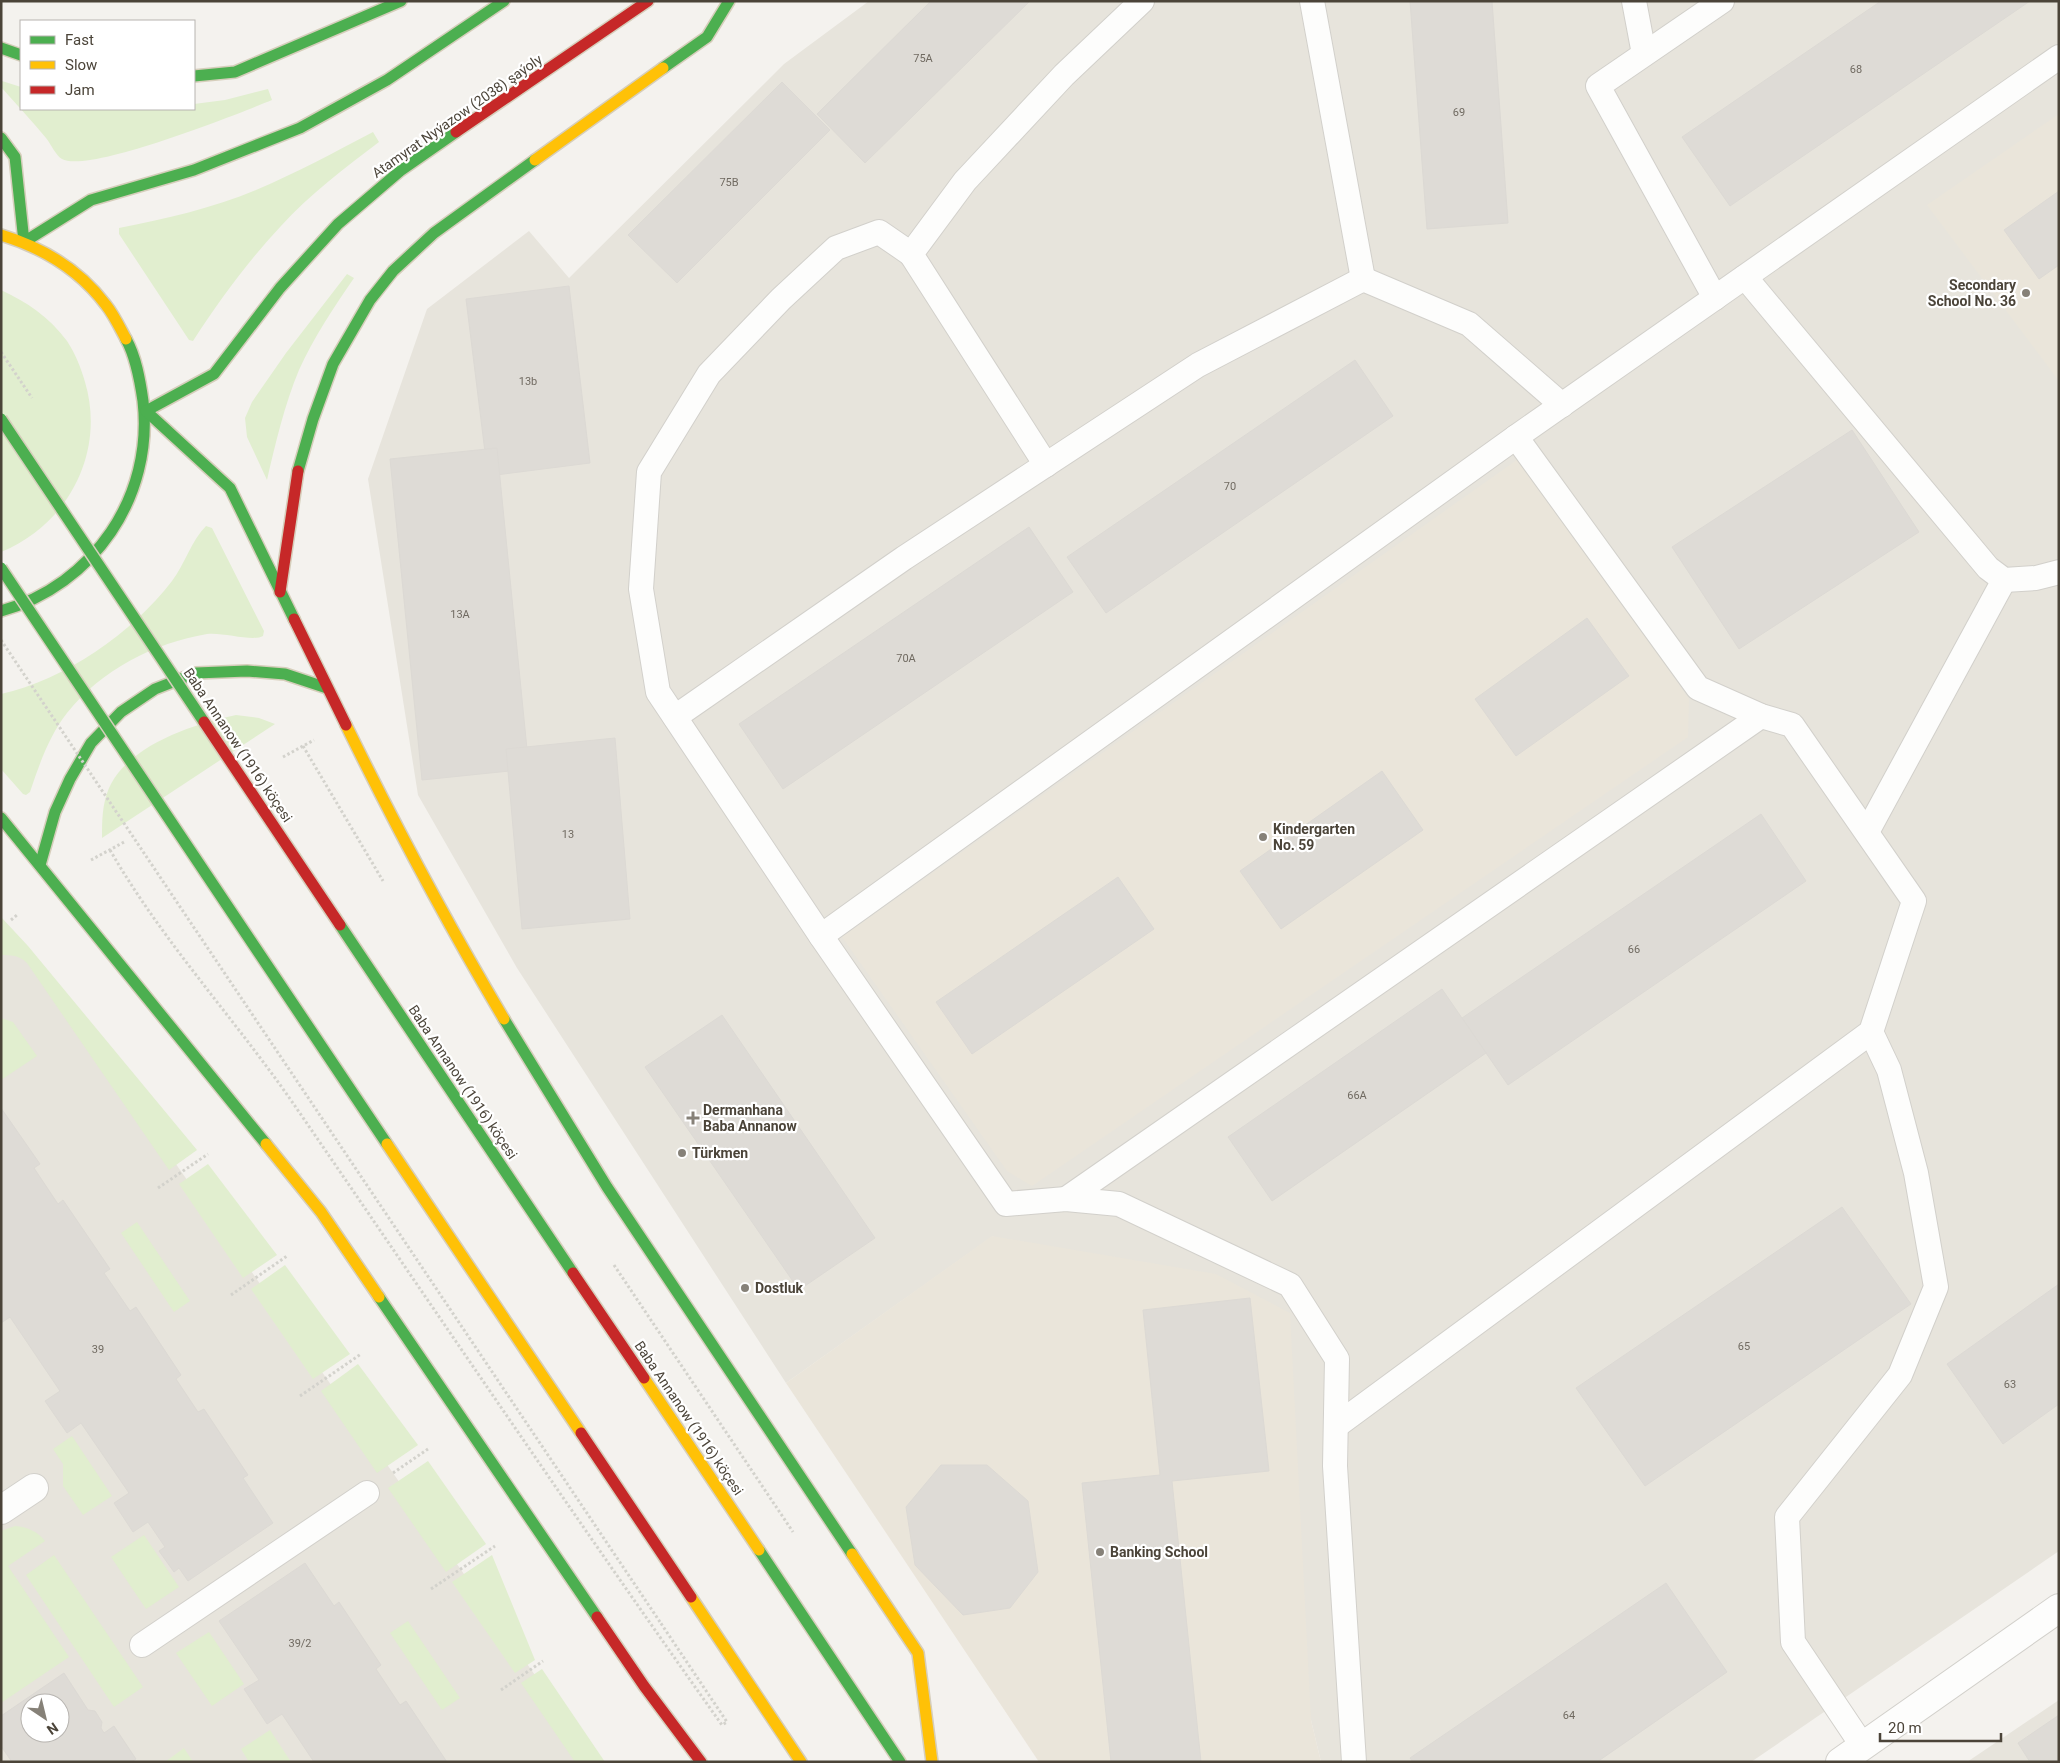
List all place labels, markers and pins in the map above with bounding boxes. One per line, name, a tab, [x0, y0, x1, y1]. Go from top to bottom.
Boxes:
place label: Secondary School No. 36	[1928, 277, 2017, 309]
marker: Secondary School No. 36	[2020, 287, 2032, 299]
place label: Kindergarten No. 59	[1273, 821, 1355, 853]
marker: Kindergarten No. 59	[1257, 831, 1269, 843]
place label: Dermanhana Baba Annanow	[703, 1102, 797, 1134]
marker: Dermanhana Baba Annanow	[687, 1112, 699, 1124]
place label: Türkmen	[692, 1145, 748, 1161]
marker: Türkmen	[676, 1147, 688, 1159]
place label: Dostluk	[755, 1280, 803, 1296]
marker: Dostluk	[739, 1282, 751, 1294]
place label: Banking School	[1110, 1544, 1208, 1560]
marker: Banking School	[1094, 1546, 1106, 1558]

